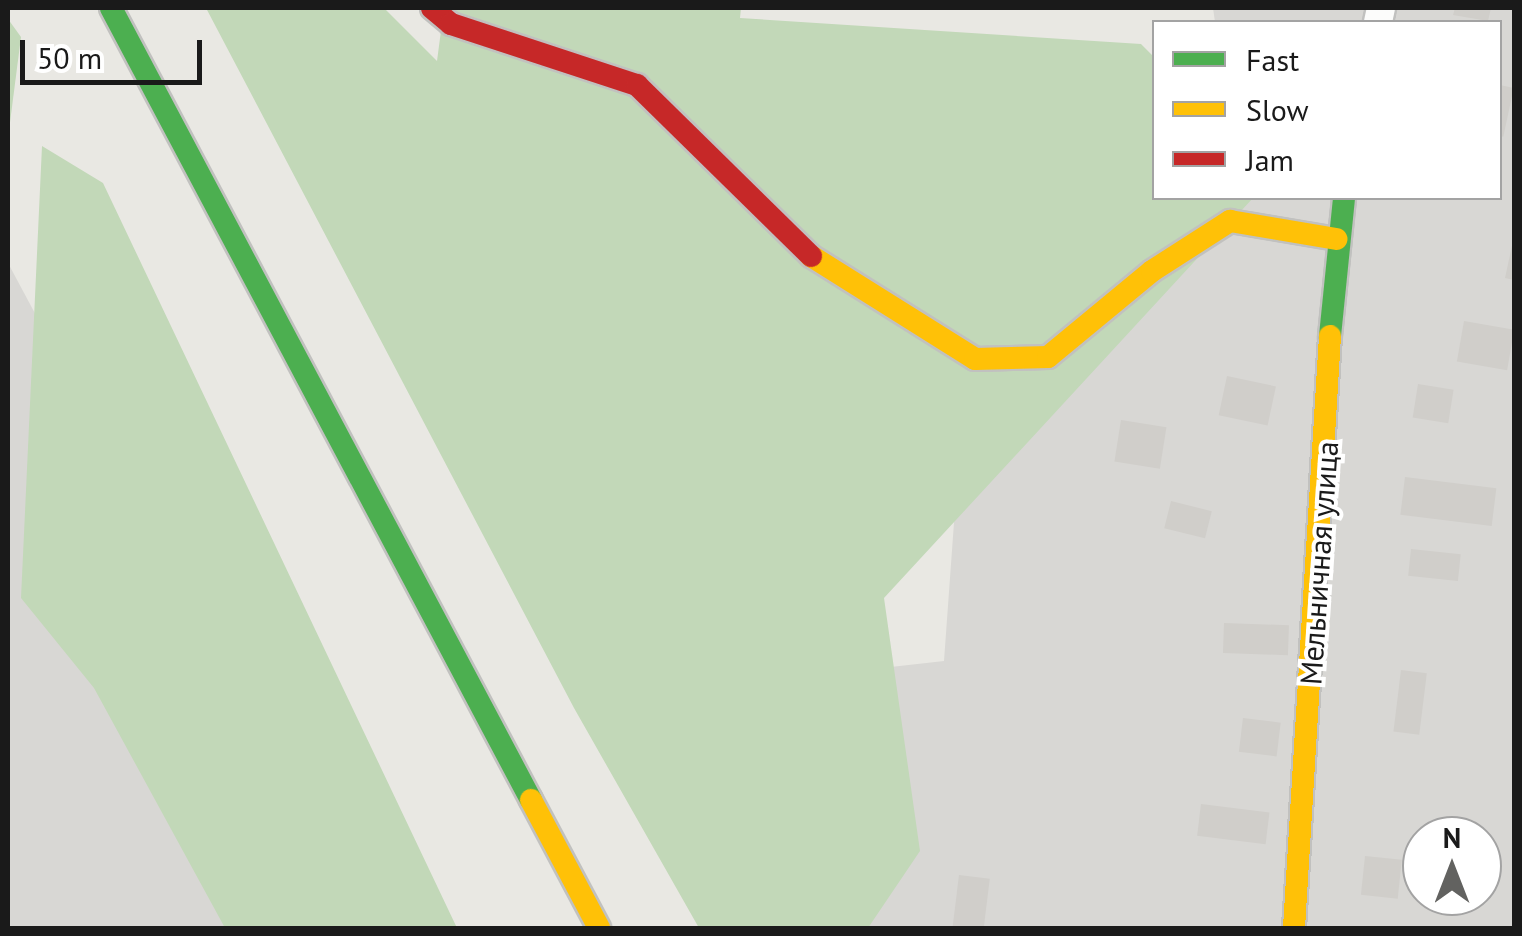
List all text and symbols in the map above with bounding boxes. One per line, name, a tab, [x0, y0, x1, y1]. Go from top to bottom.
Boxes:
scale bar	[25, 20, 208, 82]
legend	[1152, 20, 1502, 200]
text: 50 m	[37, 38, 102, 77]
text: Fast	[1246, 40, 1299, 79]
text: Slow	[1246, 90, 1309, 129]
text: Jam	[1246, 140, 1294, 179]
street label: Мельничная улица	[1293, 440, 1345, 686]
north arrow	[1402, 816, 1502, 916]
text: N	[1443, 819, 1461, 856]

